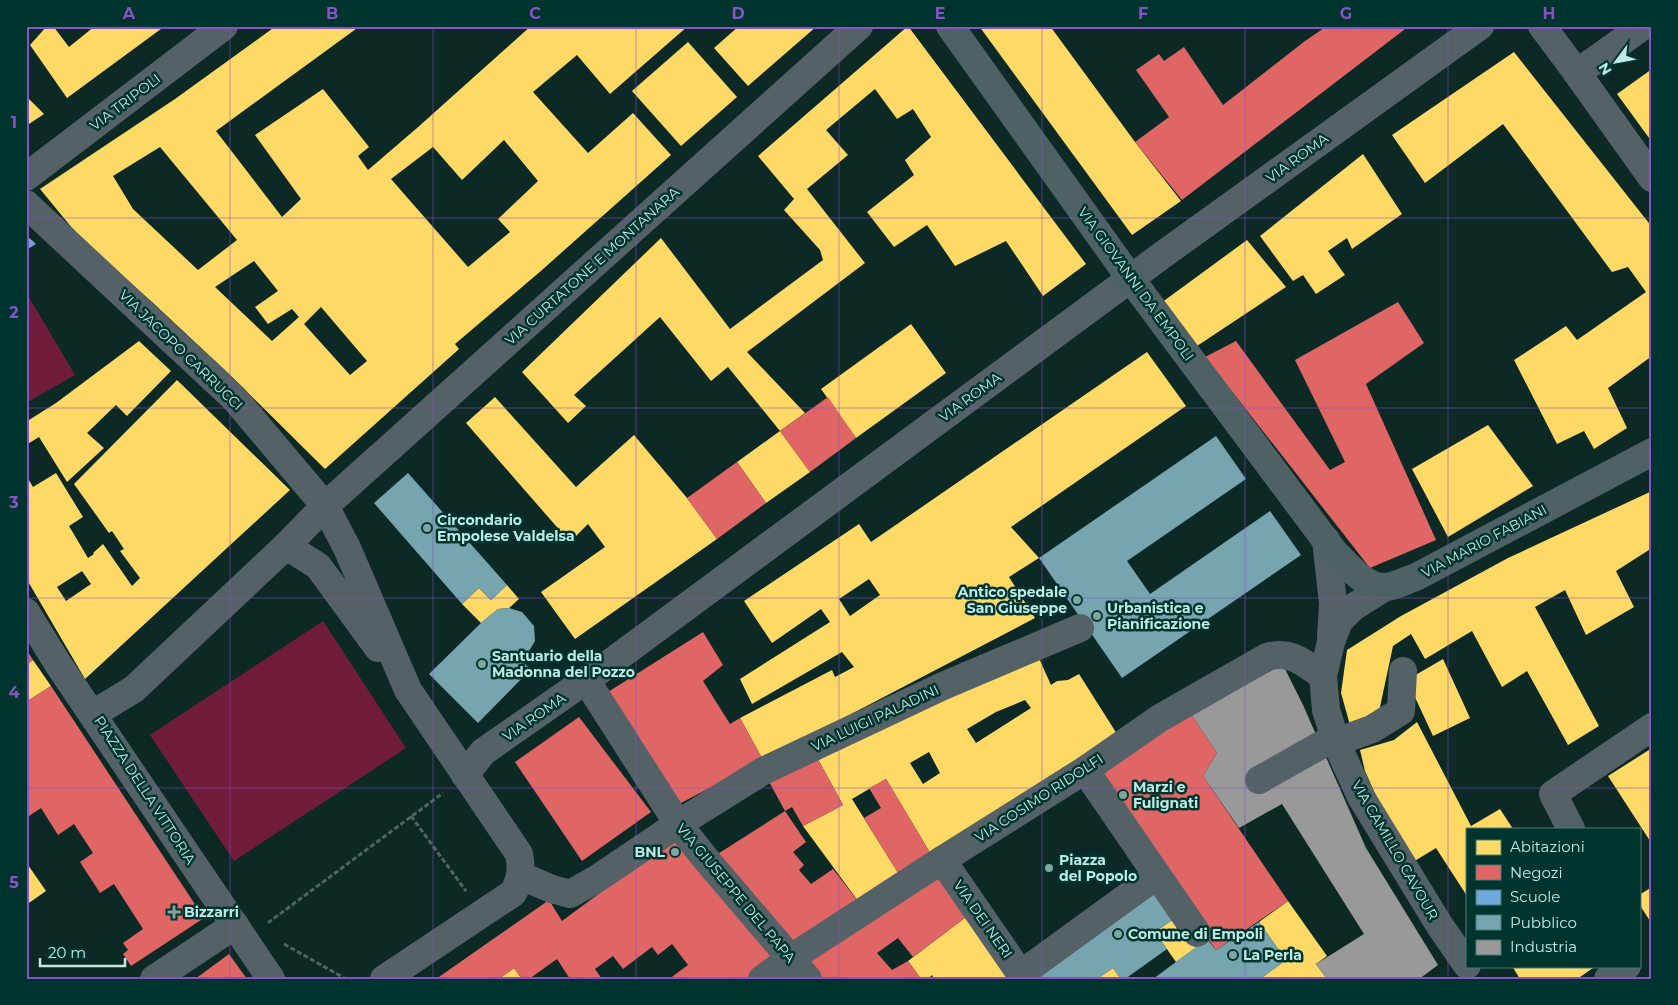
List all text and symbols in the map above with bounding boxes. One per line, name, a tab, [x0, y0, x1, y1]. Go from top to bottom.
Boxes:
text: A	[122, 4, 136, 23]
text: B	[326, 4, 338, 23]
text: C	[529, 4, 541, 23]
text: D	[731, 4, 745, 23]
text: E	[935, 4, 945, 23]
text: F	[1138, 4, 1148, 23]
text: G	[1340, 4, 1352, 23]
text: H	[1543, 4, 1555, 23]
north arrow	[1590, 38, 1640, 88]
text: N	[1594, 59, 1616, 78]
street label: VIA TRIPOLI	[86, 69, 164, 135]
text: 1	[11, 113, 17, 132]
street label: VIA ROMA	[1262, 129, 1333, 187]
street label: VIA CURTATONE E MONTANARA	[501, 182, 684, 349]
street label: VIA GIOVANNI DA EMPOLI	[1074, 203, 1198, 365]
street label: VIA JACOPO CARRUCCI	[115, 286, 247, 414]
text: 2	[9, 303, 19, 322]
street label: VIA ROMA	[935, 368, 1006, 426]
text: 3	[8, 493, 19, 512]
street label: VIA MARIO FABIANI	[1418, 500, 1550, 582]
place label: Circondario Empolese Valdelsa	[437, 511, 575, 545]
marker: Circondario Empolese Valdelsa	[421, 522, 433, 534]
place label: Antico spedale San Giuseppe	[957, 583, 1067, 617]
marker: Antico spedale San Giuseppe	[1071, 594, 1083, 606]
place label: Urbanistica e Pianificazione	[1107, 599, 1210, 633]
marker: Urbanistica e Pianificazione	[1091, 610, 1103, 622]
place label: Santuario della Madonna del Pozzo	[492, 647, 635, 681]
marker: Santuario della Madonna del Pozzo	[476, 658, 488, 670]
street label: VIA LUIGI PALADINI	[808, 681, 942, 755]
text: 4	[8, 683, 20, 702]
street label: VIA ROMA	[499, 688, 570, 745]
street label: PIAZZA DELLA VITTORIA	[90, 712, 200, 868]
street label: VIA COSIMO RIDOLFI	[971, 750, 1107, 846]
street label: VIA CAMILLO CAVOUR	[1348, 777, 1442, 923]
place label: Marzi e Fulignati	[1133, 778, 1198, 812]
marker: Marzi e Fulignati	[1117, 789, 1129, 801]
street label: VIA GIUSEPPE DEL PAPA	[672, 820, 800, 967]
legend	[1466, 828, 1640, 968]
text: Abitazioni	[1510, 837, 1585, 856]
place label: BNL	[635, 843, 666, 861]
marker: BNL	[669, 846, 681, 858]
place label: Piazza del Popolo	[1059, 851, 1137, 885]
marker: Piazza del Popolo	[1043, 862, 1055, 874]
text: Negozi	[1510, 863, 1563, 882]
text: 5	[9, 873, 19, 892]
street label: VIA DEI NERI	[949, 876, 1017, 962]
text: Scuole	[1510, 887, 1560, 906]
place label: Bizzarri	[184, 903, 239, 921]
marker: Bizzarri	[168, 906, 180, 918]
text: Pubblico	[1510, 913, 1577, 932]
place label: Comune di Empoli	[1128, 925, 1263, 943]
marker: Comune di Empoli	[1112, 928, 1124, 940]
scale bar	[40, 935, 125, 967]
text: Industria	[1510, 937, 1577, 956]
text: 20 m	[48, 943, 86, 962]
place label: La Perla	[1243, 946, 1302, 964]
marker: La Perla	[1227, 949, 1239, 961]

